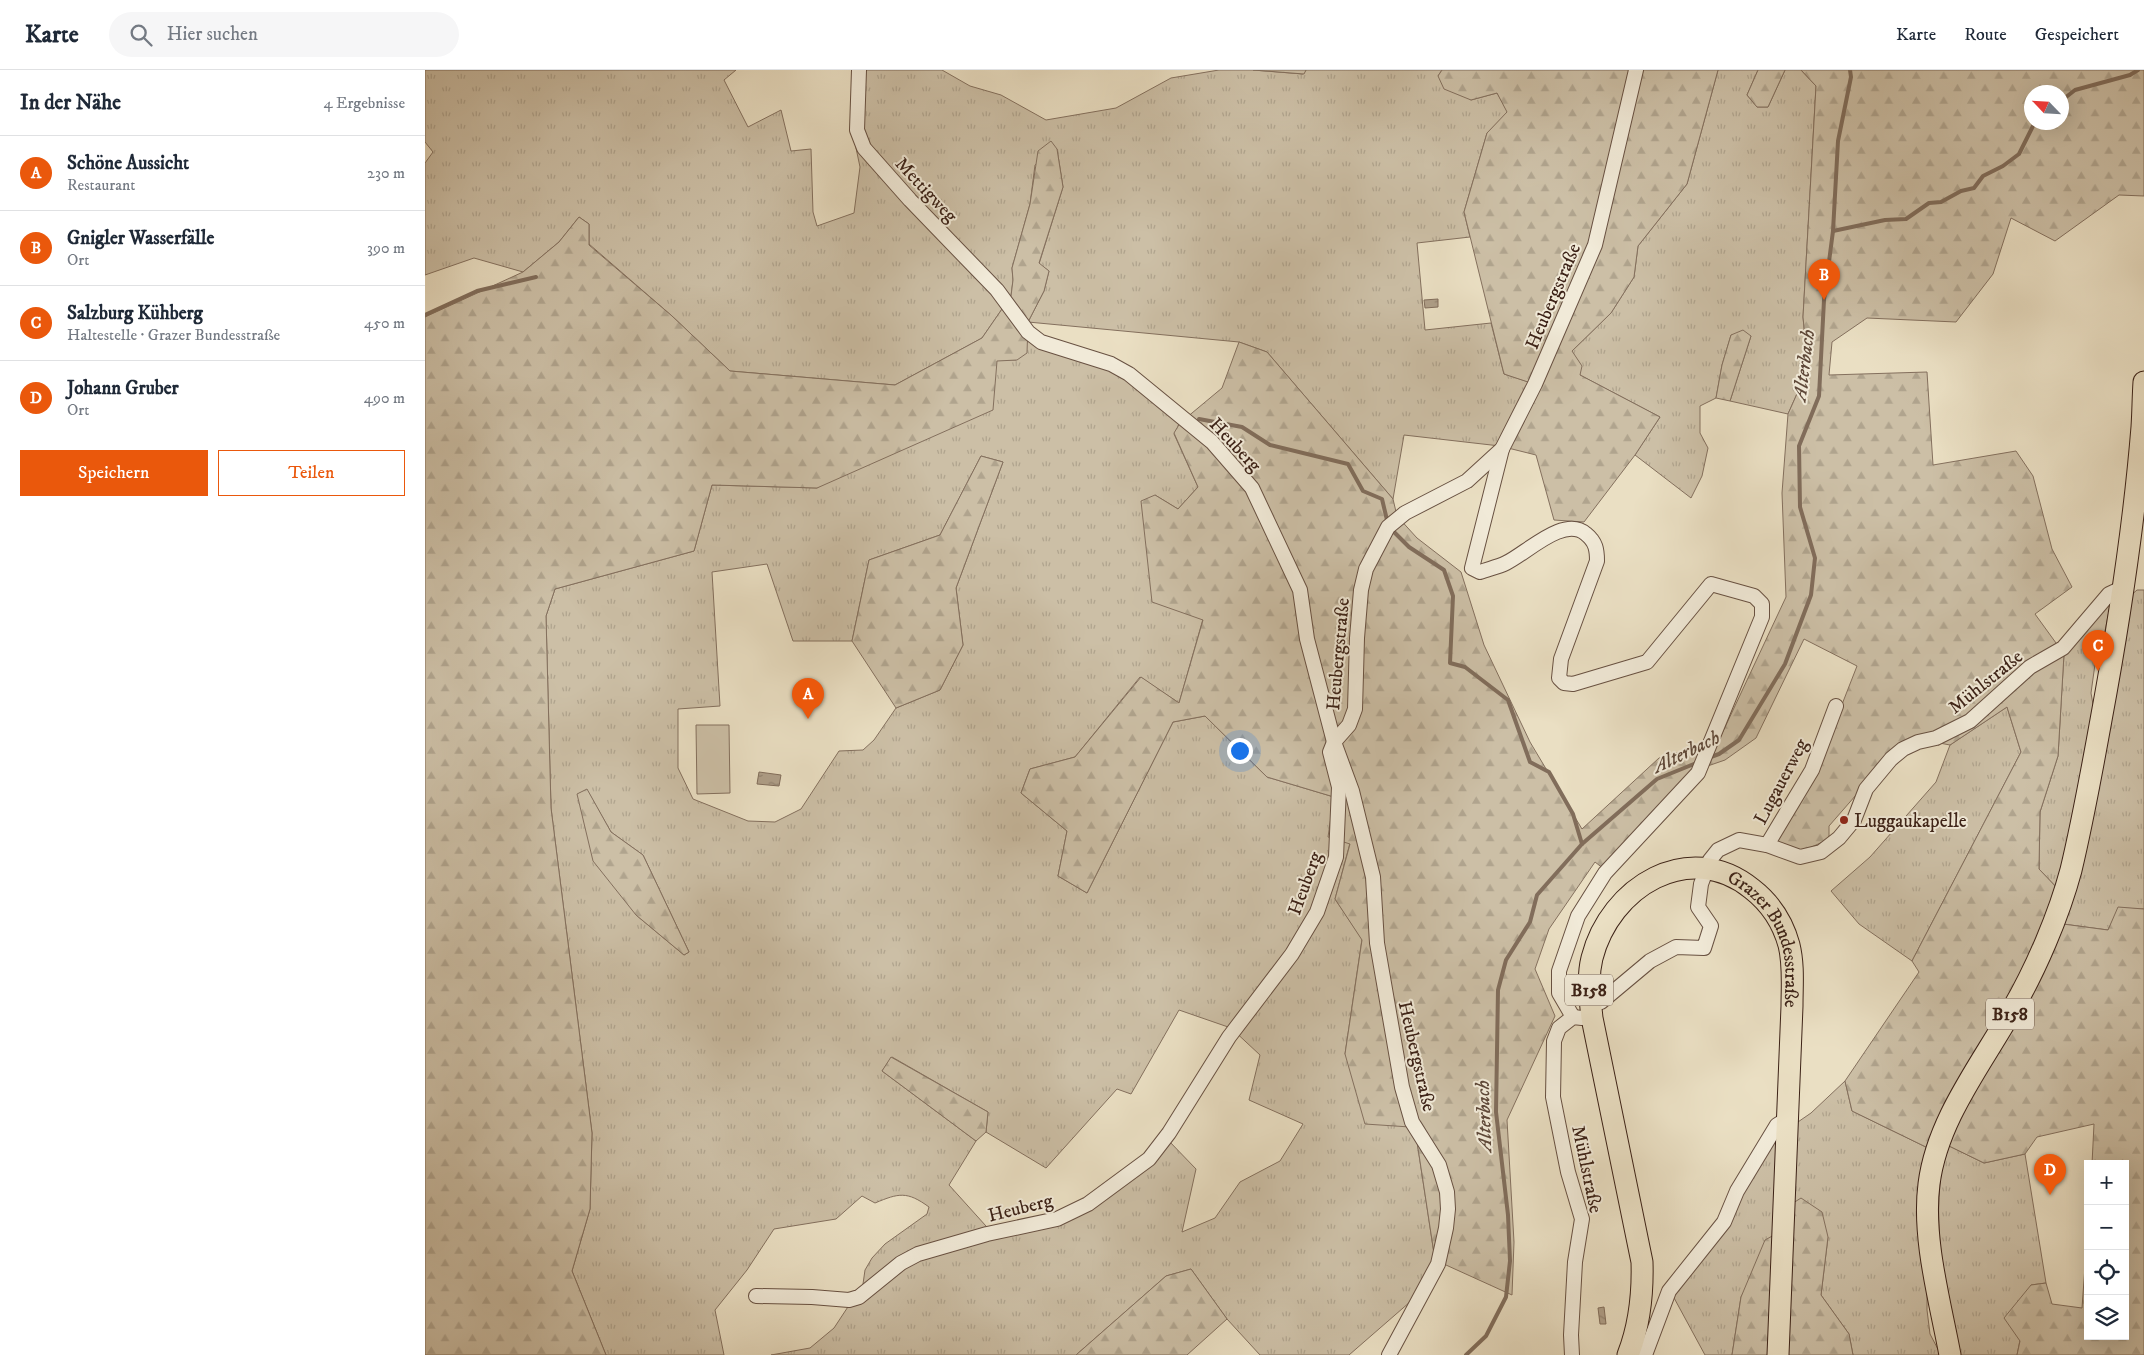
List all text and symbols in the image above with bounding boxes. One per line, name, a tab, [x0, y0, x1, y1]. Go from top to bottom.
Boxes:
search box	[109, 12, 459, 57]
text: Karte	[25, 20, 79, 50]
icon: search	[127, 21, 155, 49]
text: Hier suchen	[167, 23, 258, 46]
text: Karte	[1896, 24, 1936, 46]
text: Route	[1964, 24, 2007, 46]
text: Gespeichert	[2035, 24, 2119, 46]
north arrow	[2024, 85, 2069, 130]
text: In der Nähe	[20, 90, 121, 116]
text: 4 Ergebnisse	[323, 93, 405, 113]
text: Schöne Aussicht	[67, 152, 189, 175]
street label: Mettigweg	[890, 153, 962, 228]
text: A	[31, 163, 41, 183]
text: 230 m	[367, 163, 405, 183]
text: Restaurant	[67, 175, 135, 195]
text: Gnigler Wasserfälle	[67, 227, 214, 250]
text: B	[31, 238, 41, 258]
text: 390 m	[367, 238, 405, 258]
street label: Heubergstraße	[1521, 240, 1586, 353]
text: Ort	[67, 250, 89, 270]
pin: B	[1808, 259, 1840, 300]
text: Salzburg Kühberg	[67, 302, 203, 325]
text: C	[31, 313, 41, 333]
text: 450 m	[364, 313, 405, 333]
text: Haltestelle · Grazer Bundesstraße	[67, 325, 280, 345]
water label: Alterbach	[1787, 328, 1821, 404]
text: Johann Gruber	[67, 377, 179, 400]
text: D	[30, 388, 42, 408]
text: 490 m	[364, 388, 405, 408]
text: Ort	[67, 400, 89, 420]
street label: Heuberg	[1204, 413, 1266, 477]
button: Speichern	[20, 450, 208, 496]
button: Teilen	[218, 450, 405, 496]
street label: Heubergstraße	[1322, 597, 1355, 711]
pin: C	[2082, 630, 2114, 671]
street label: Mühlstraße	[1944, 645, 2028, 719]
pin: A	[792, 678, 824, 719]
water label: Alterbach	[1647, 725, 1724, 780]
street label: Lugauerweg	[1749, 734, 1814, 828]
your location	[1227, 738, 1253, 764]
place label: Luggaukapelle	[1854, 810, 1967, 833]
marker: Luggaukapelle	[1838, 814, 1850, 826]
street label: Heuberg	[1283, 848, 1328, 918]
street label: Grazer Bundesstraße	[1724, 866, 1802, 1008]
road number: B158	[1565, 974, 1613, 1006]
street label: Heubergstraße	[1393, 999, 1440, 1114]
road number: B158	[1986, 999, 2034, 1030]
water label: Alterbach	[1471, 1080, 1498, 1154]
street label: Mühlstraße	[1566, 1123, 1607, 1215]
pin: D	[2034, 1154, 2066, 1195]
map controls	[2084, 1160, 2129, 1340]
button: +	[2084, 1160, 2129, 1205]
street label: Heuberg	[986, 1189, 1056, 1228]
button: −	[2084, 1205, 2129, 1250]
button: locate	[2084, 1250, 2129, 1295]
button: layers	[2084, 1295, 2129, 1340]

